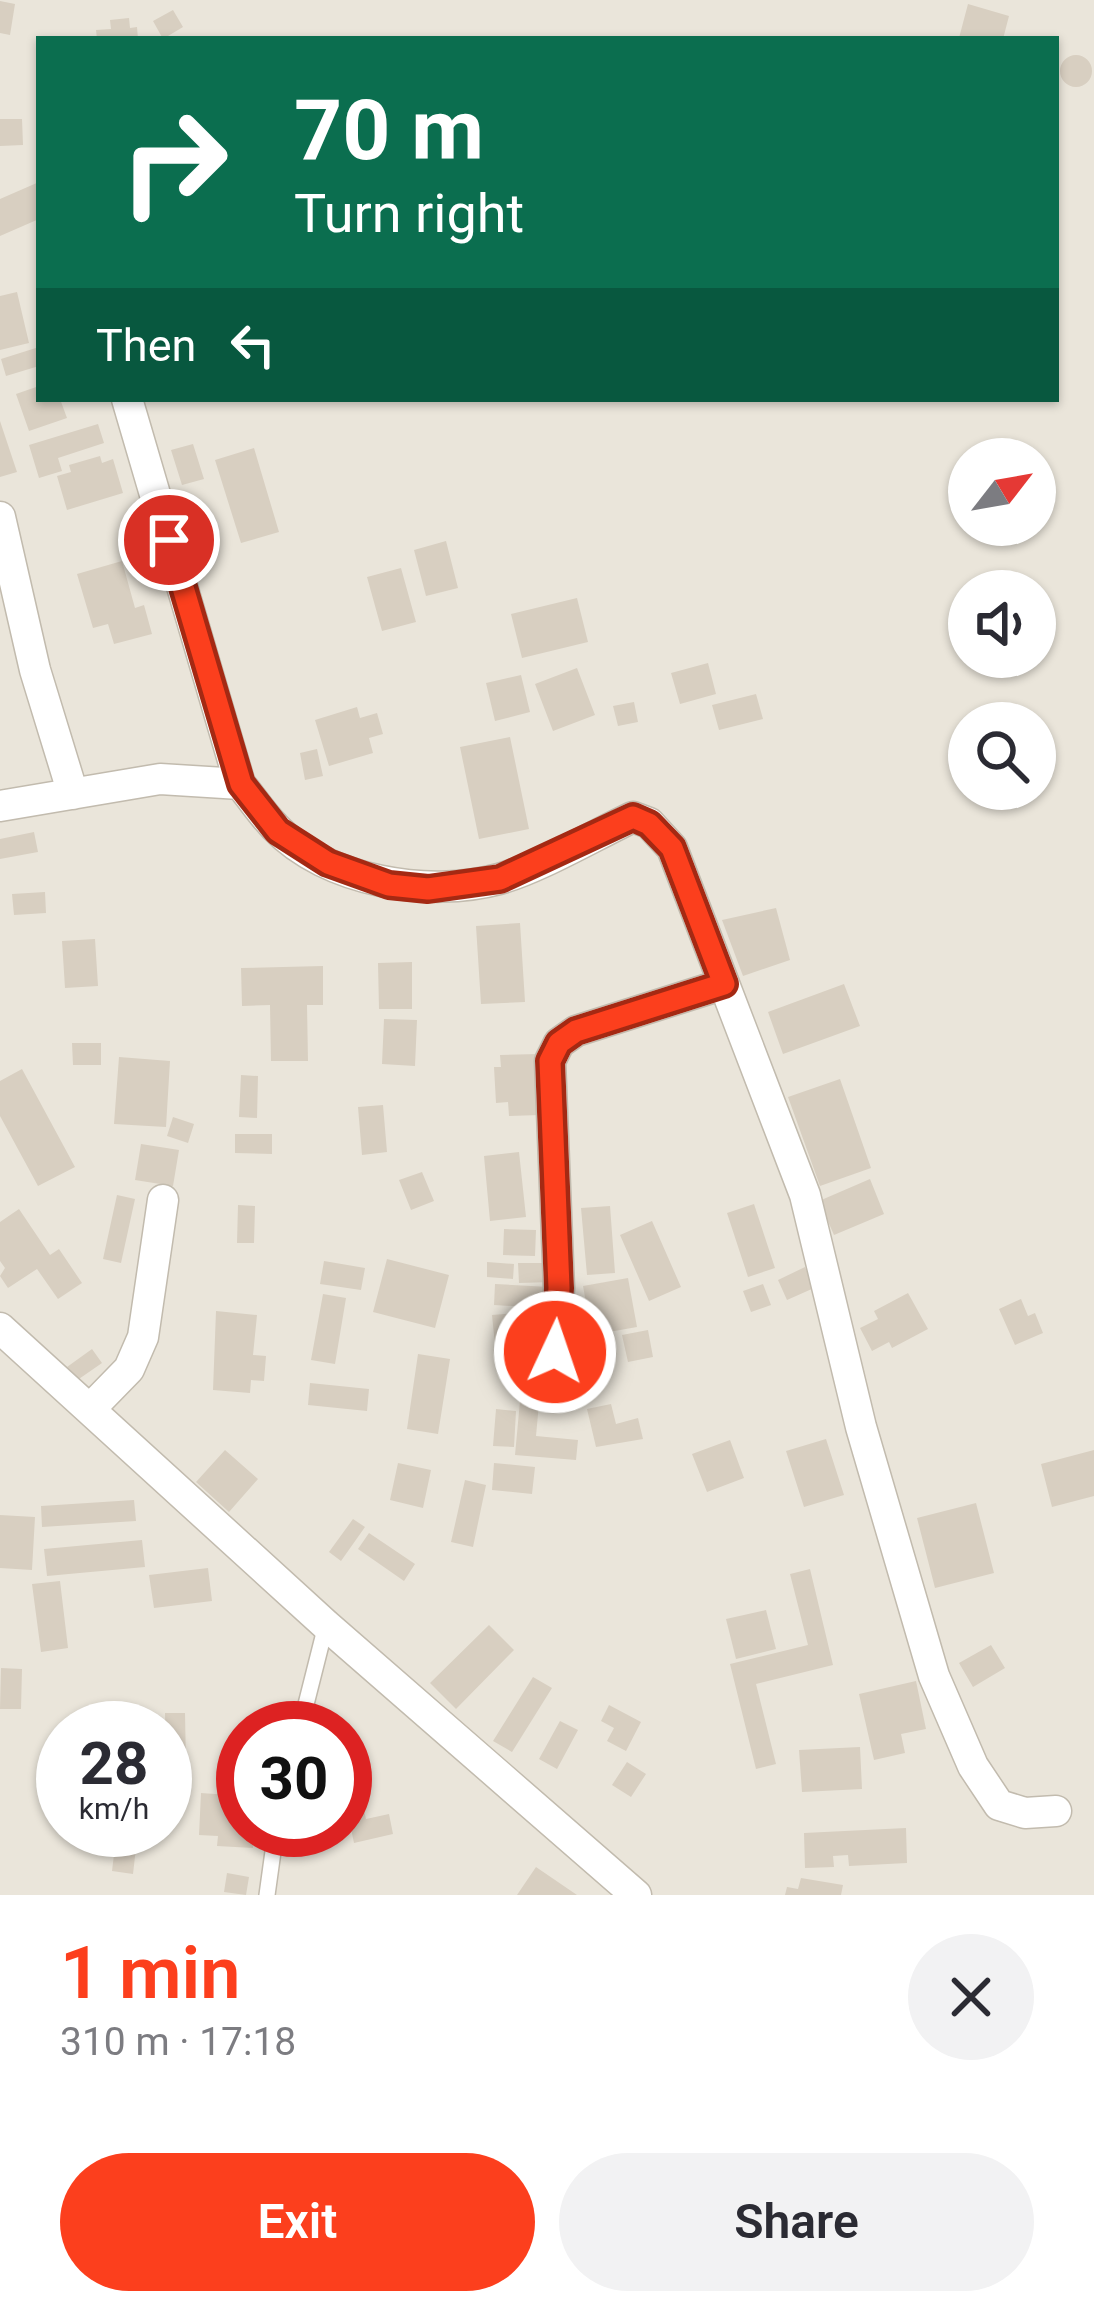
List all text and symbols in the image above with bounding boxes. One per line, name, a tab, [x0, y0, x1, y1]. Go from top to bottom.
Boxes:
text: 70 m	[294, 81, 484, 180]
icon: right	[96, 84, 252, 240]
text: Turn right	[294, 182, 524, 245]
icon: left	[220, 312, 286, 378]
text: Then	[96, 319, 196, 372]
north arrow	[948, 438, 1056, 546]
map controls	[948, 438, 1056, 810]
pin	[118, 489, 220, 591]
icon: arrive	[136, 507, 202, 573]
button: sound	[948, 570, 1056, 678]
button: search	[948, 702, 1056, 810]
position arrow	[492, 1289, 618, 1415]
speed limit sign: 30	[216, 1701, 372, 1857]
text: 28	[80, 1728, 148, 1799]
text: km/h	[79, 1791, 149, 1826]
text: 1 min	[60, 1931, 241, 2016]
button: close	[908, 1934, 1034, 2060]
text: 310 m · 17:18	[60, 2019, 296, 2065]
button: Exit	[60, 2153, 535, 2291]
button: Share	[559, 2153, 1034, 2291]

